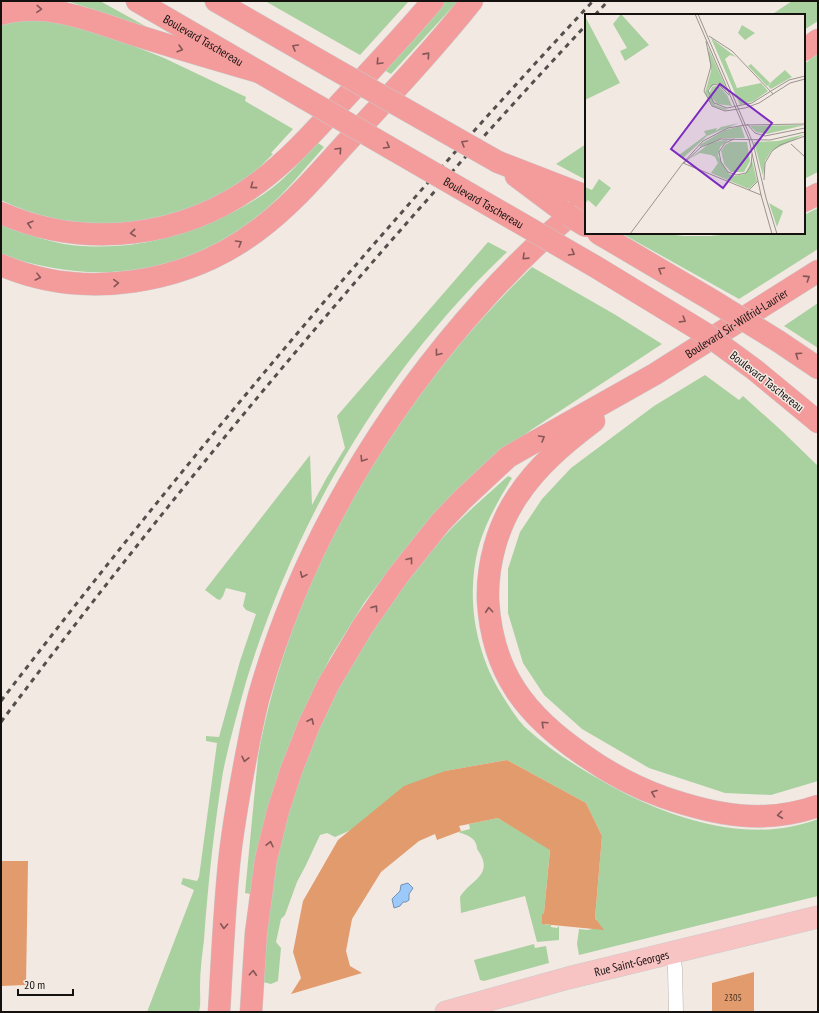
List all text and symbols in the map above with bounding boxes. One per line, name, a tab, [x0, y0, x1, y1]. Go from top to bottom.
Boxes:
one-way arrow	[36, 5, 42, 13]
street label: Boulevard Taschereau	[161, 11, 246, 69]
inset map	[585, 14, 805, 234]
one-way arrow	[177, 44, 184, 53]
one-way arrow	[292, 44, 299, 51]
one-way arrow	[422, 52, 430, 60]
one-way arrow	[376, 57, 384, 65]
one-way arrow	[461, 140, 468, 147]
one-way arrow	[382, 141, 390, 148]
one-way arrow	[334, 147, 342, 155]
street label: Boulevard Taschereau	[441, 173, 527, 231]
one-way arrow	[251, 181, 258, 188]
one-way arrow	[27, 220, 33, 228]
one-way arrow	[130, 228, 137, 237]
one-way arrow	[235, 241, 242, 248]
one-way arrow	[568, 249, 575, 256]
one-way arrow	[522, 252, 530, 260]
one-way arrow	[658, 267, 665, 275]
one-way arrow	[35, 273, 41, 281]
one-way arrow	[803, 276, 810, 283]
one-way arrow	[113, 278, 119, 287]
street label: Boulevard Sir-Wilfrid-Laurier	[682, 284, 791, 361]
one-way arrow	[679, 315, 686, 323]
street label: Boulevard Taschereau	[727, 347, 807, 415]
one-way arrow	[436, 349, 443, 356]
one-way arrow	[795, 352, 802, 360]
one-way arrow	[538, 435, 545, 442]
one-way arrow	[360, 455, 368, 462]
one-way arrow	[406, 557, 413, 564]
one-way arrow	[300, 570, 308, 578]
one-way arrow	[370, 605, 377, 612]
one-way arrow	[485, 607, 494, 613]
one-way arrow	[306, 718, 314, 726]
one-way arrow	[541, 721, 549, 729]
one-way arrow	[242, 756, 250, 763]
one-way arrow	[650, 789, 657, 797]
one-way arrow	[777, 810, 783, 819]
one-way arrow	[265, 841, 273, 847]
one-way arrow	[220, 923, 229, 929]
street label: Rue Saint-Georges	[593, 946, 670, 979]
one-way arrow	[249, 970, 258, 976]
scale bar	[18, 971, 73, 997]
text: 20 m	[24, 977, 45, 992]
house number: 2305	[724, 991, 742, 1004]

